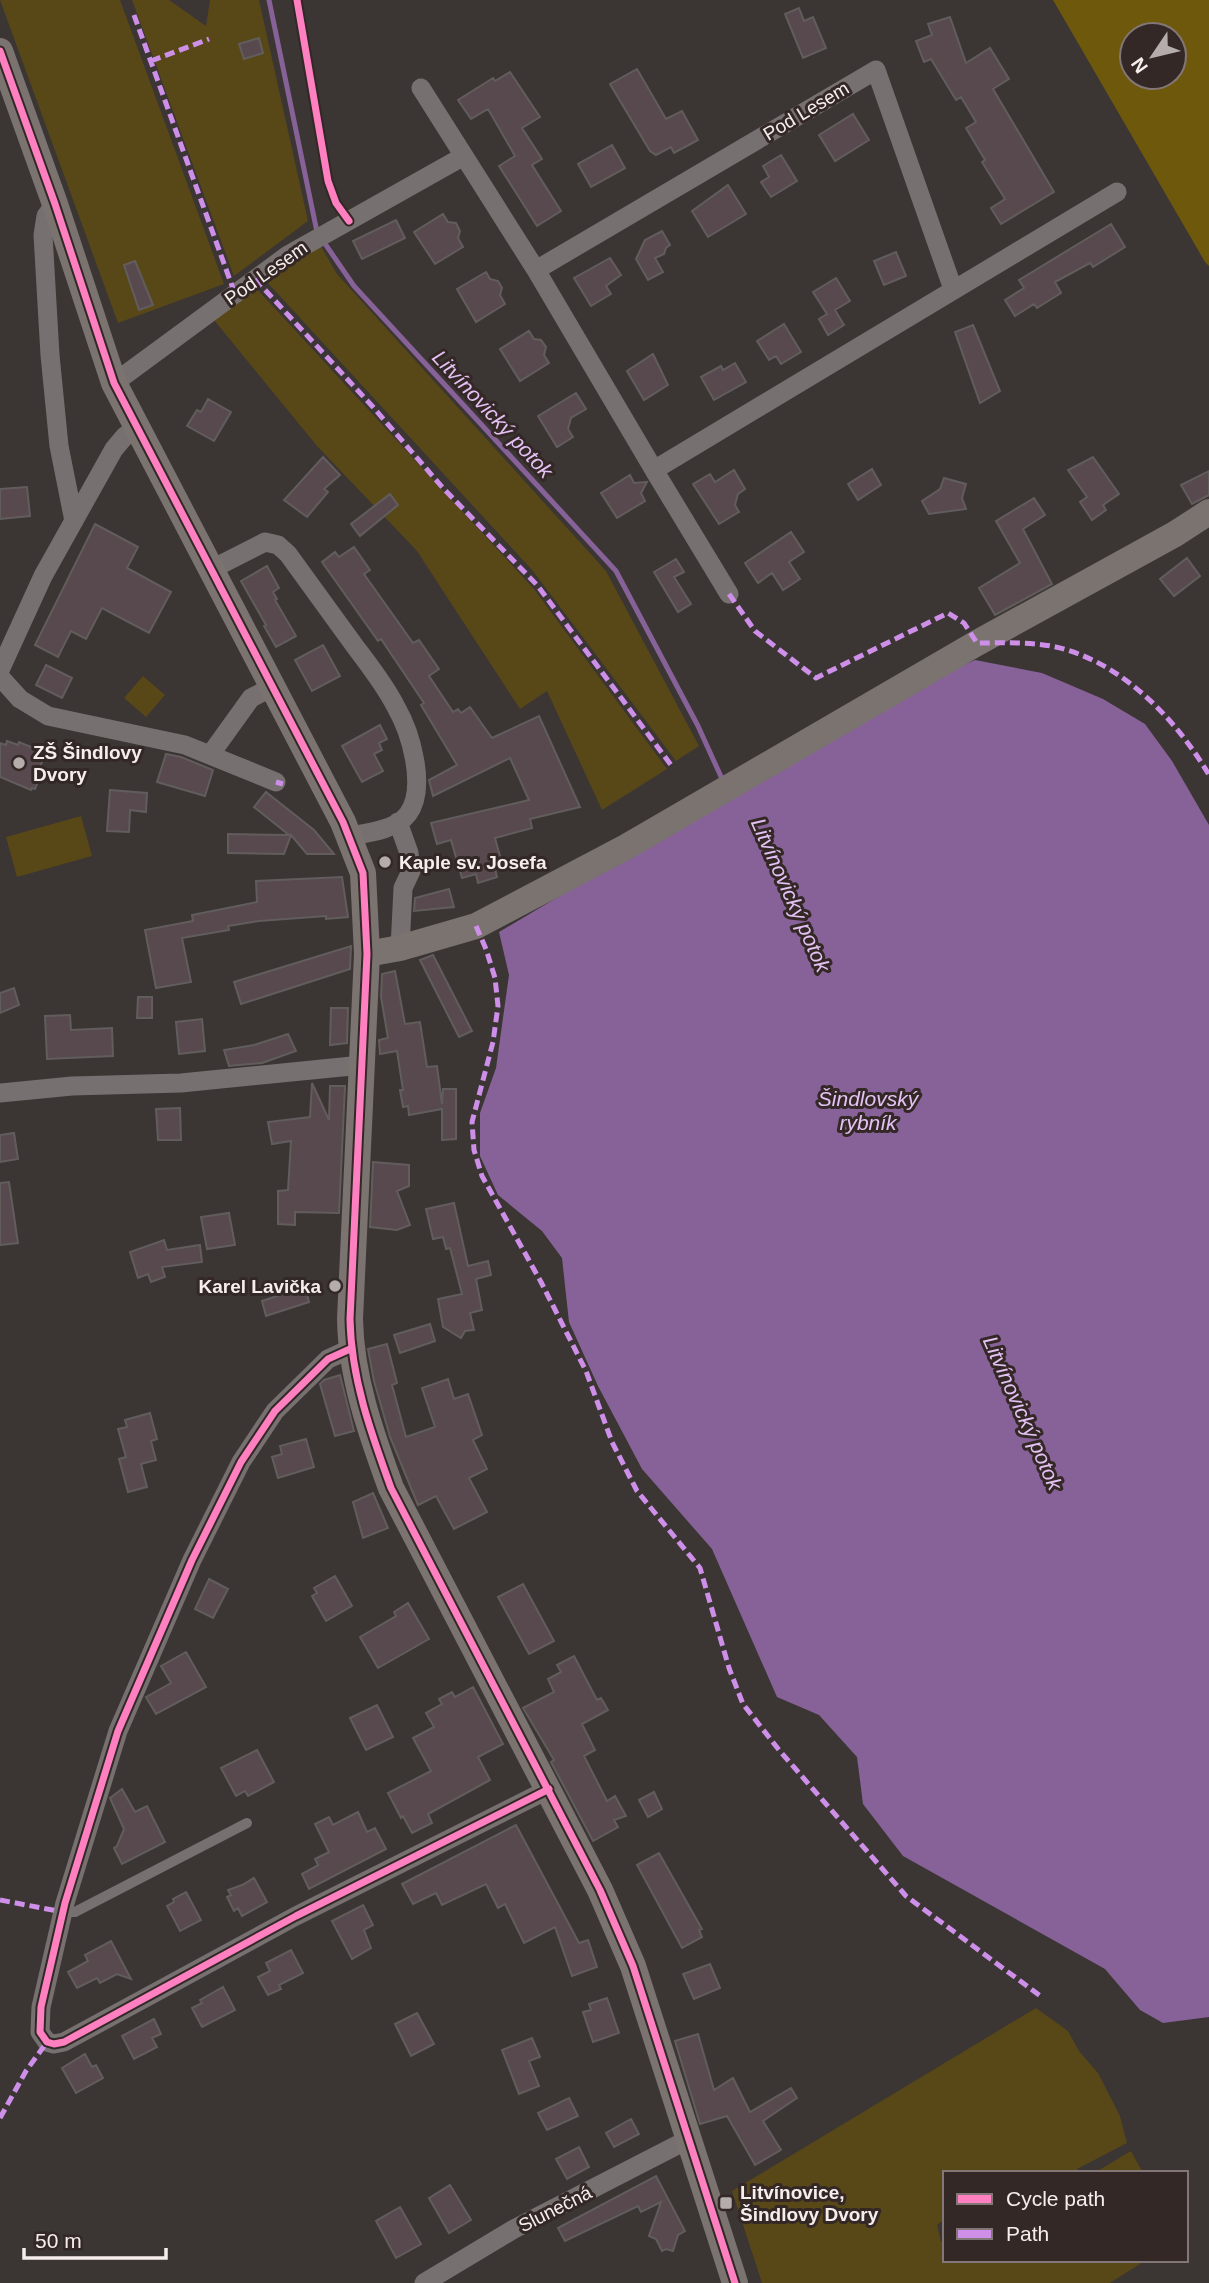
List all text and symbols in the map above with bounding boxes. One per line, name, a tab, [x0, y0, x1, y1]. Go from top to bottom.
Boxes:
north arrow	[1118, 21, 1188, 91]
text: N	[1127, 54, 1152, 77]
street label: Pod Lesem	[759, 77, 853, 145]
street label: Pod Lesem	[221, 237, 311, 309]
water label: Litvínovický potok	[428, 346, 559, 484]
place label: ZŠ Šindlovy Dvory	[33, 742, 142, 785]
marker: ZŠ Šindlovy Dvory	[11, 755, 27, 771]
water label: Litvínovický potok	[747, 815, 836, 977]
place label: Kaple sv. Josefa	[399, 852, 547, 873]
marker: Kaple sv. Josefa	[377, 854, 393, 870]
water label: Šindlovský rybník	[818, 1087, 920, 1134]
place label: Karel Lavička	[198, 1276, 321, 1297]
marker: Karel Lavička	[327, 1278, 343, 1294]
water label: Litvínovický potok	[979, 1333, 1068, 1495]
legend	[943, 2171, 1188, 2262]
street label: Slunečná	[515, 2181, 595, 2236]
place label: Litvínovice, Šindlovy Dvory	[740, 2182, 879, 2225]
text: Cycle path	[1006, 2187, 1105, 2210]
marker: Litvínovice, Šindlovy Dvory	[718, 2195, 734, 2211]
scale bar	[24, 2216, 166, 2260]
text: Path	[1006, 2222, 1049, 2245]
text: 50 m	[35, 2229, 82, 2252]

